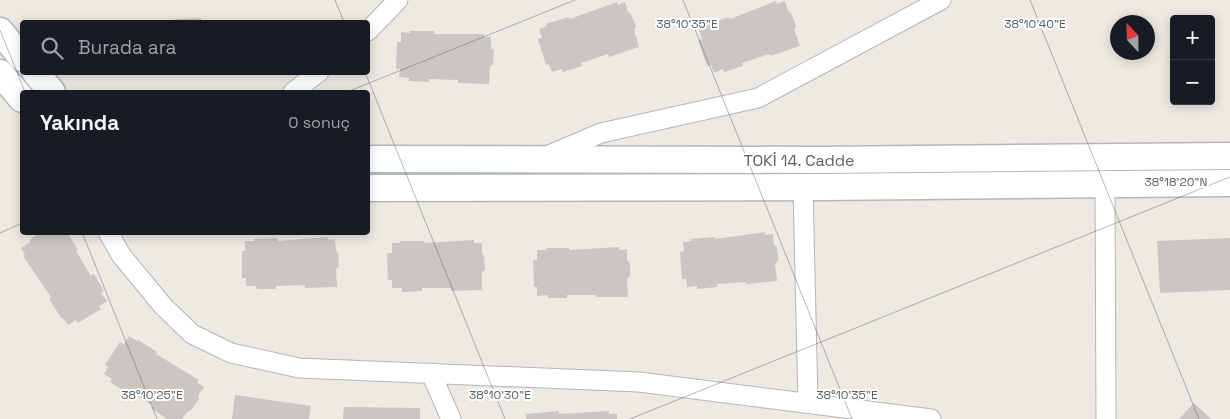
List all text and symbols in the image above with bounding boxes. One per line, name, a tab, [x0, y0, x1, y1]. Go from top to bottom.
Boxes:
north arrow	[1110, 15, 1155, 60]
map controls	[1170, 15, 1215, 105]
button: +	[1170, 15, 1215, 60]
text: 38°10'35"E	[656, 16, 718, 32]
text: 38°10'40"E	[1004, 16, 1066, 32]
search box	[20, 20, 370, 75]
icon: search	[38, 34, 66, 62]
text: Burada ara	[78, 35, 176, 60]
button: −	[1170, 60, 1215, 105]
text: Yakında	[40, 109, 119, 136]
text: 0 sonuç	[288, 112, 350, 133]
street label: TOKİ 14. Cadde	[743, 150, 855, 171]
text: 38°18'20"N	[1145, 174, 1207, 190]
text: 38°10'25"E	[121, 387, 183, 403]
text: 38°10'30"E	[469, 387, 531, 403]
text: 38°10'35"E	[816, 387, 878, 403]

